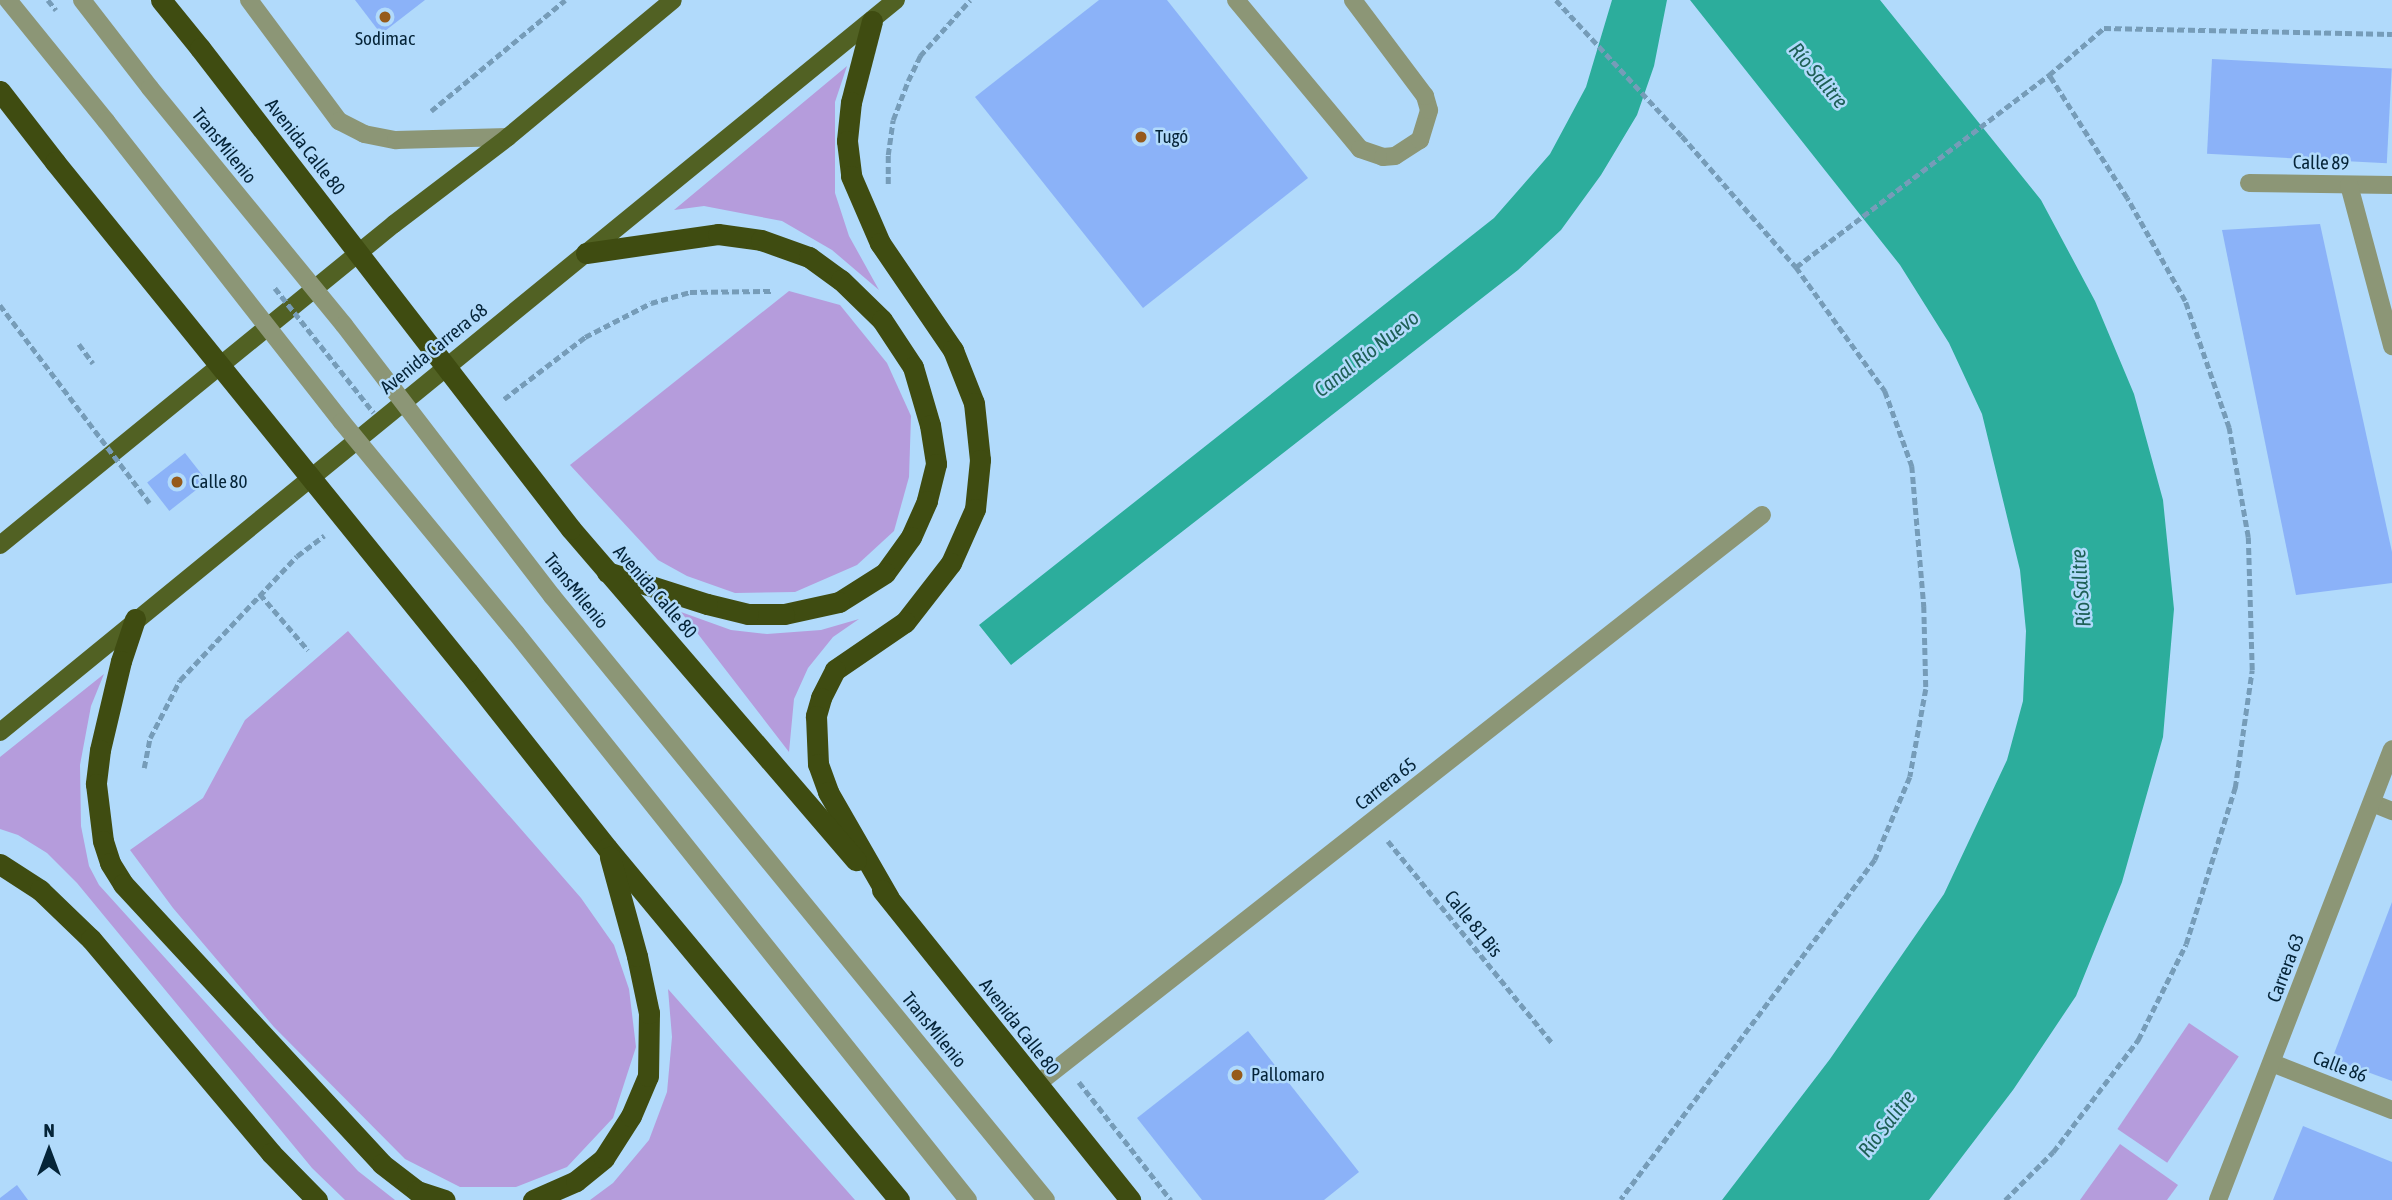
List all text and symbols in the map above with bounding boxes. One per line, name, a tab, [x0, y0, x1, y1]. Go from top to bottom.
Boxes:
marker: Sodimac	[377, 9, 393, 25]
place label: Sodimac	[355, 28, 415, 50]
water label: Río Salitre	[1784, 37, 1854, 113]
street label: Avenida Calle 80	[260, 94, 350, 200]
street label: TransMilenio	[187, 104, 261, 188]
place label: Tugó	[1155, 126, 1188, 148]
marker: Tugó	[1133, 129, 1149, 145]
street label: Calle 89	[2293, 151, 2349, 175]
street label: Avenida Carrera 68	[376, 299, 492, 399]
water label: Canal Río Nuevo	[1309, 304, 1423, 402]
place label: Calle 80	[191, 471, 247, 493]
marker: Calle 80	[169, 474, 185, 490]
street label: Avenida Calle 80	[608, 541, 702, 643]
water label: Río Salitre	[2065, 548, 2095, 628]
street label: TransMilenio	[539, 549, 613, 633]
street label: Carrera 65	[1351, 753, 1421, 815]
street label: Calle 81 Bis	[1439, 886, 1507, 962]
street label: Carrera 63	[2263, 930, 2309, 1006]
street label: Avenida Calle 80	[974, 974, 1064, 1080]
street label: TransMilenio	[897, 988, 971, 1072]
street label: Calle 86	[2310, 1046, 2370, 1088]
place label: Pallomaro	[1251, 1064, 1325, 1086]
marker: Pallomaro	[1229, 1067, 1245, 1083]
water label: Río Salitre	[1852, 1084, 1920, 1162]
north arrow	[14, 1116, 84, 1186]
text: N	[43, 1119, 55, 1141]

